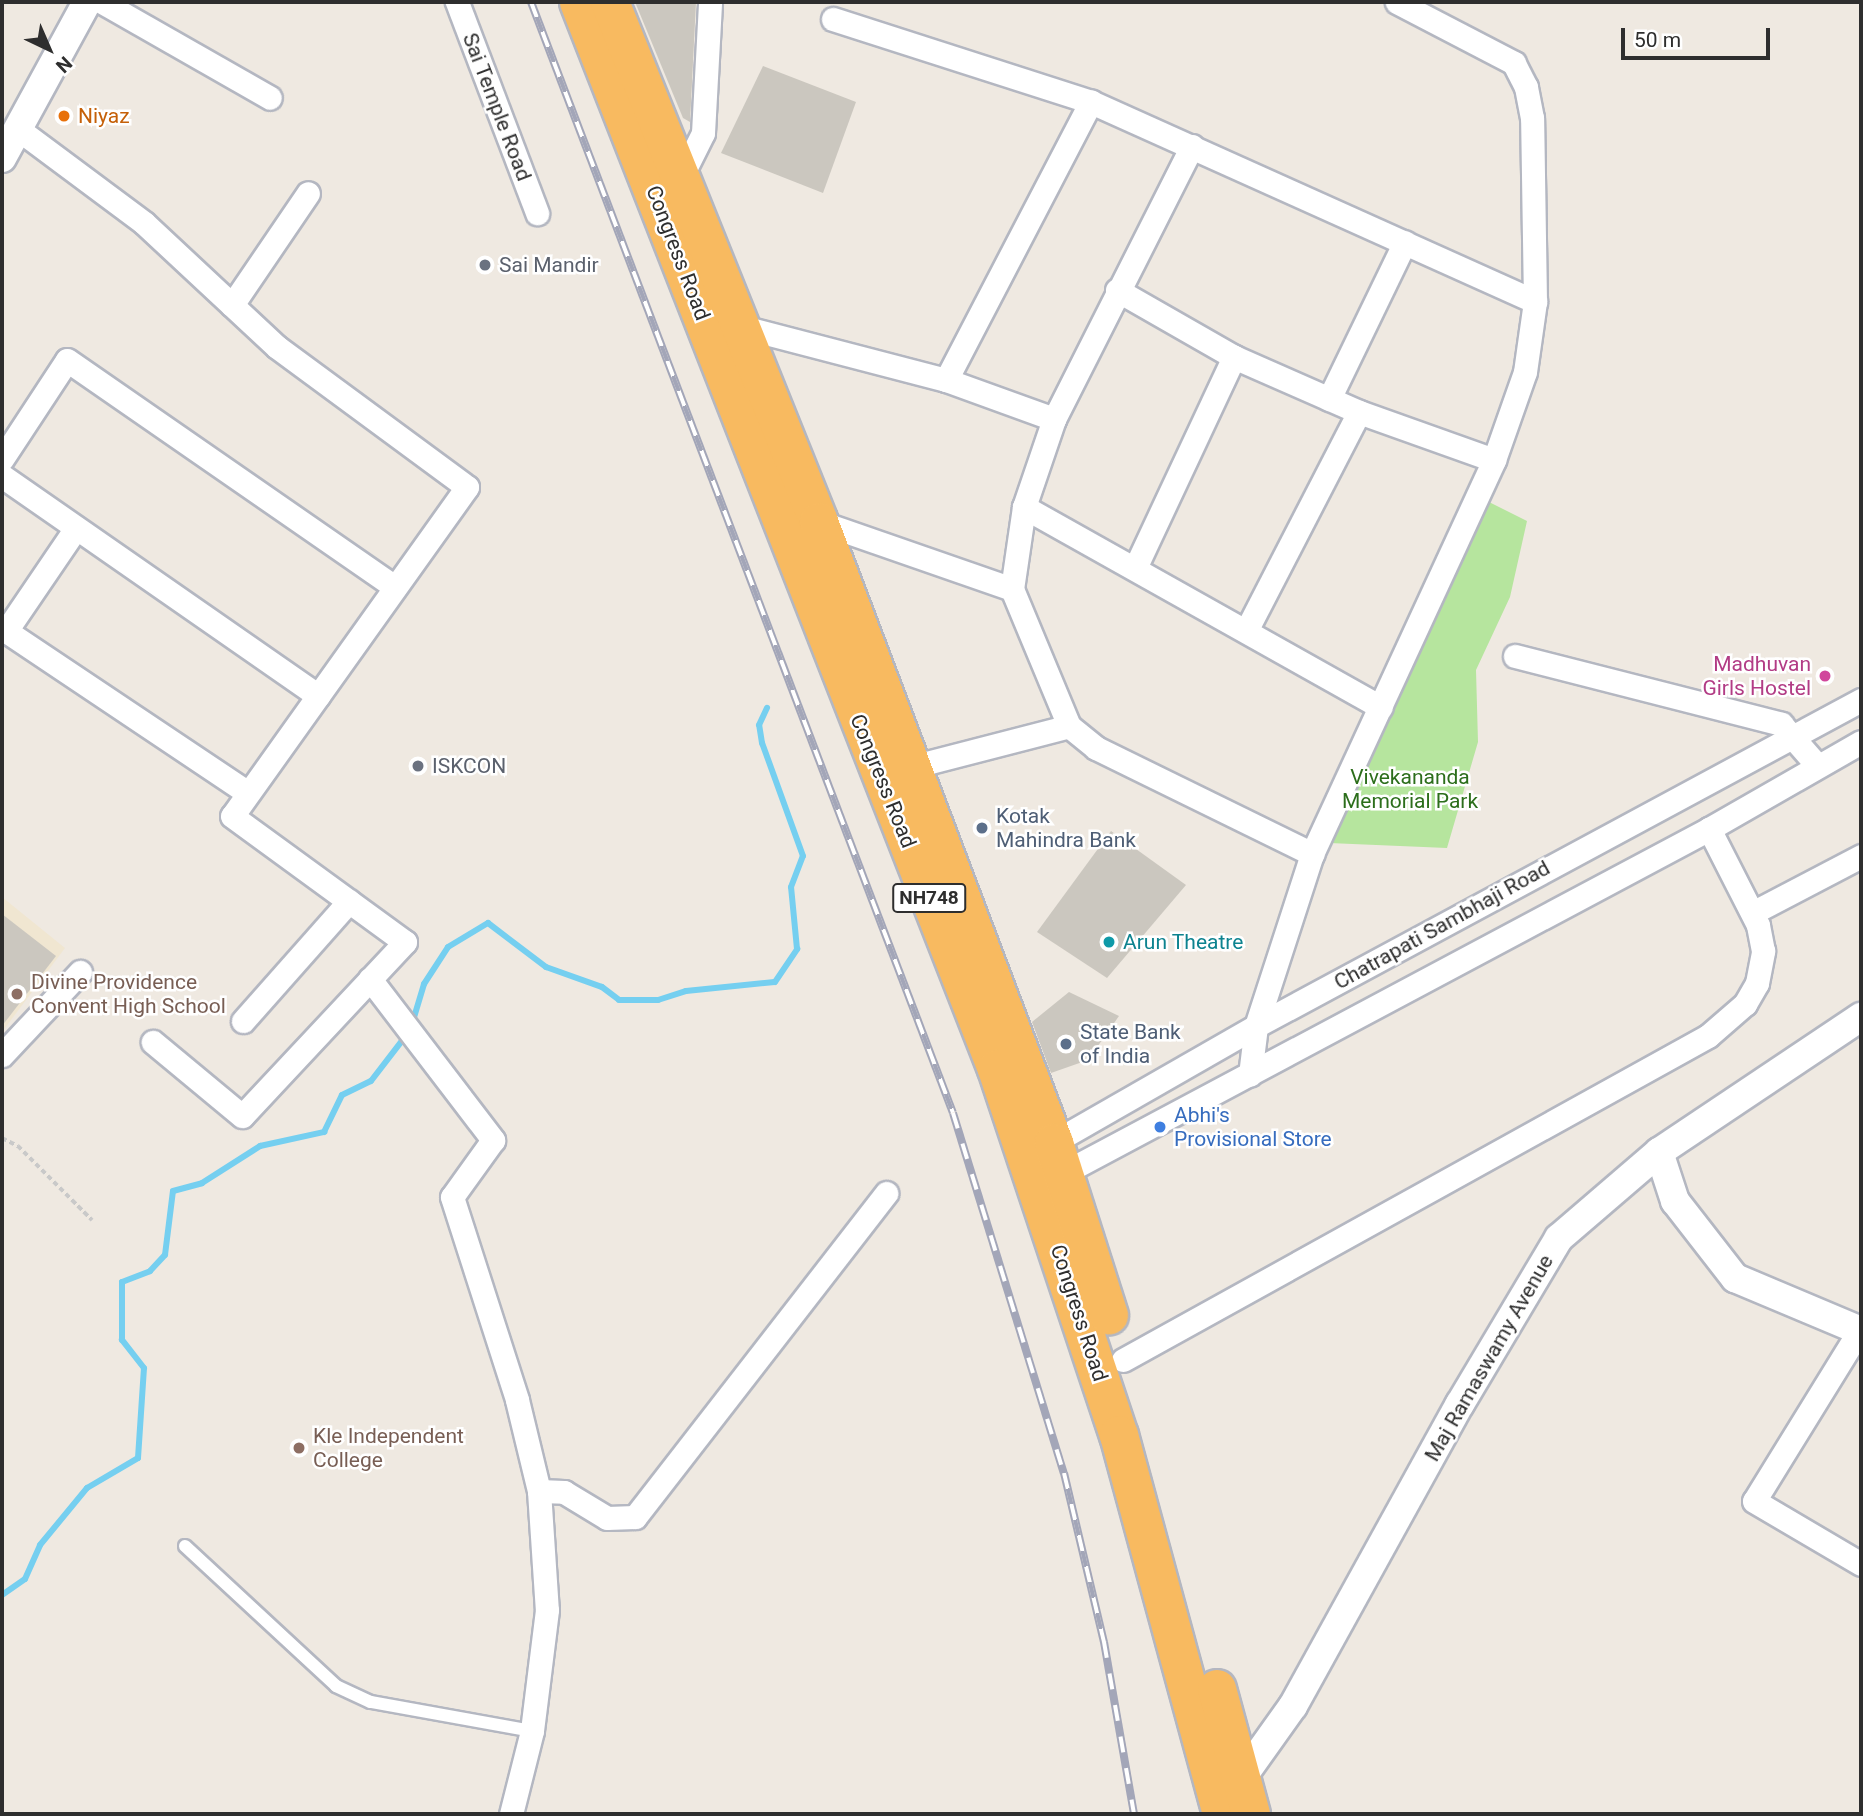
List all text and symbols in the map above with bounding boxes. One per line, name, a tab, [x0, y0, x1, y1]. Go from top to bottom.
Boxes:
north arrow	[14, 14, 84, 84]
scale bar	[1625, 14, 1774, 58]
text: 50 m	[1634, 28, 1681, 52]
street label: Sai Temple Road	[457, 29, 537, 185]
text: N	[51, 52, 77, 77]
place label: Niyaz	[78, 103, 130, 129]
marker: Niyaz	[56, 108, 72, 124]
street label: Congress Road	[641, 182, 715, 324]
place label: Sai Mandir	[499, 252, 599, 278]
marker: Sai Mandir	[477, 257, 493, 273]
place label: Madhuvan Girls Hostel	[1702, 651, 1811, 701]
marker: Madhuvan Girls Hostel	[1817, 668, 1833, 684]
street label: Congress Road	[845, 710, 921, 852]
place label: ISKCON	[432, 753, 506, 779]
marker: ISKCON	[410, 758, 426, 774]
park label: Vivekananda Memorial Park	[1342, 764, 1478, 814]
place label: Kotak Mahindra Bank	[996, 803, 1136, 853]
marker: Kotak Mahindra Bank	[974, 820, 990, 836]
street label: Chatrapati Sambhaji Road	[1330, 855, 1554, 995]
road number: NH748	[890, 882, 968, 914]
place label: Arun Theatre	[1123, 929, 1244, 955]
marker: Arun Theatre	[1101, 934, 1117, 950]
place label: Divine Providence Convent High School	[31, 969, 226, 1019]
marker: Divine Providence Convent High School	[9, 986, 25, 1002]
place label: State Bank of India	[1080, 1019, 1181, 1069]
marker: State Bank of India	[1058, 1036, 1074, 1052]
place label: Abhi's Provisional Store	[1174, 1102, 1332, 1152]
marker: Abhi's Provisional Store	[1152, 1119, 1168, 1135]
street label: Congress Road	[1045, 1242, 1113, 1384]
street label: Maj Ramaswamy Avenue	[1419, 1250, 1559, 1466]
place label: Kle Independent College	[313, 1423, 464, 1473]
marker: Kle Independent College	[291, 1440, 307, 1456]

